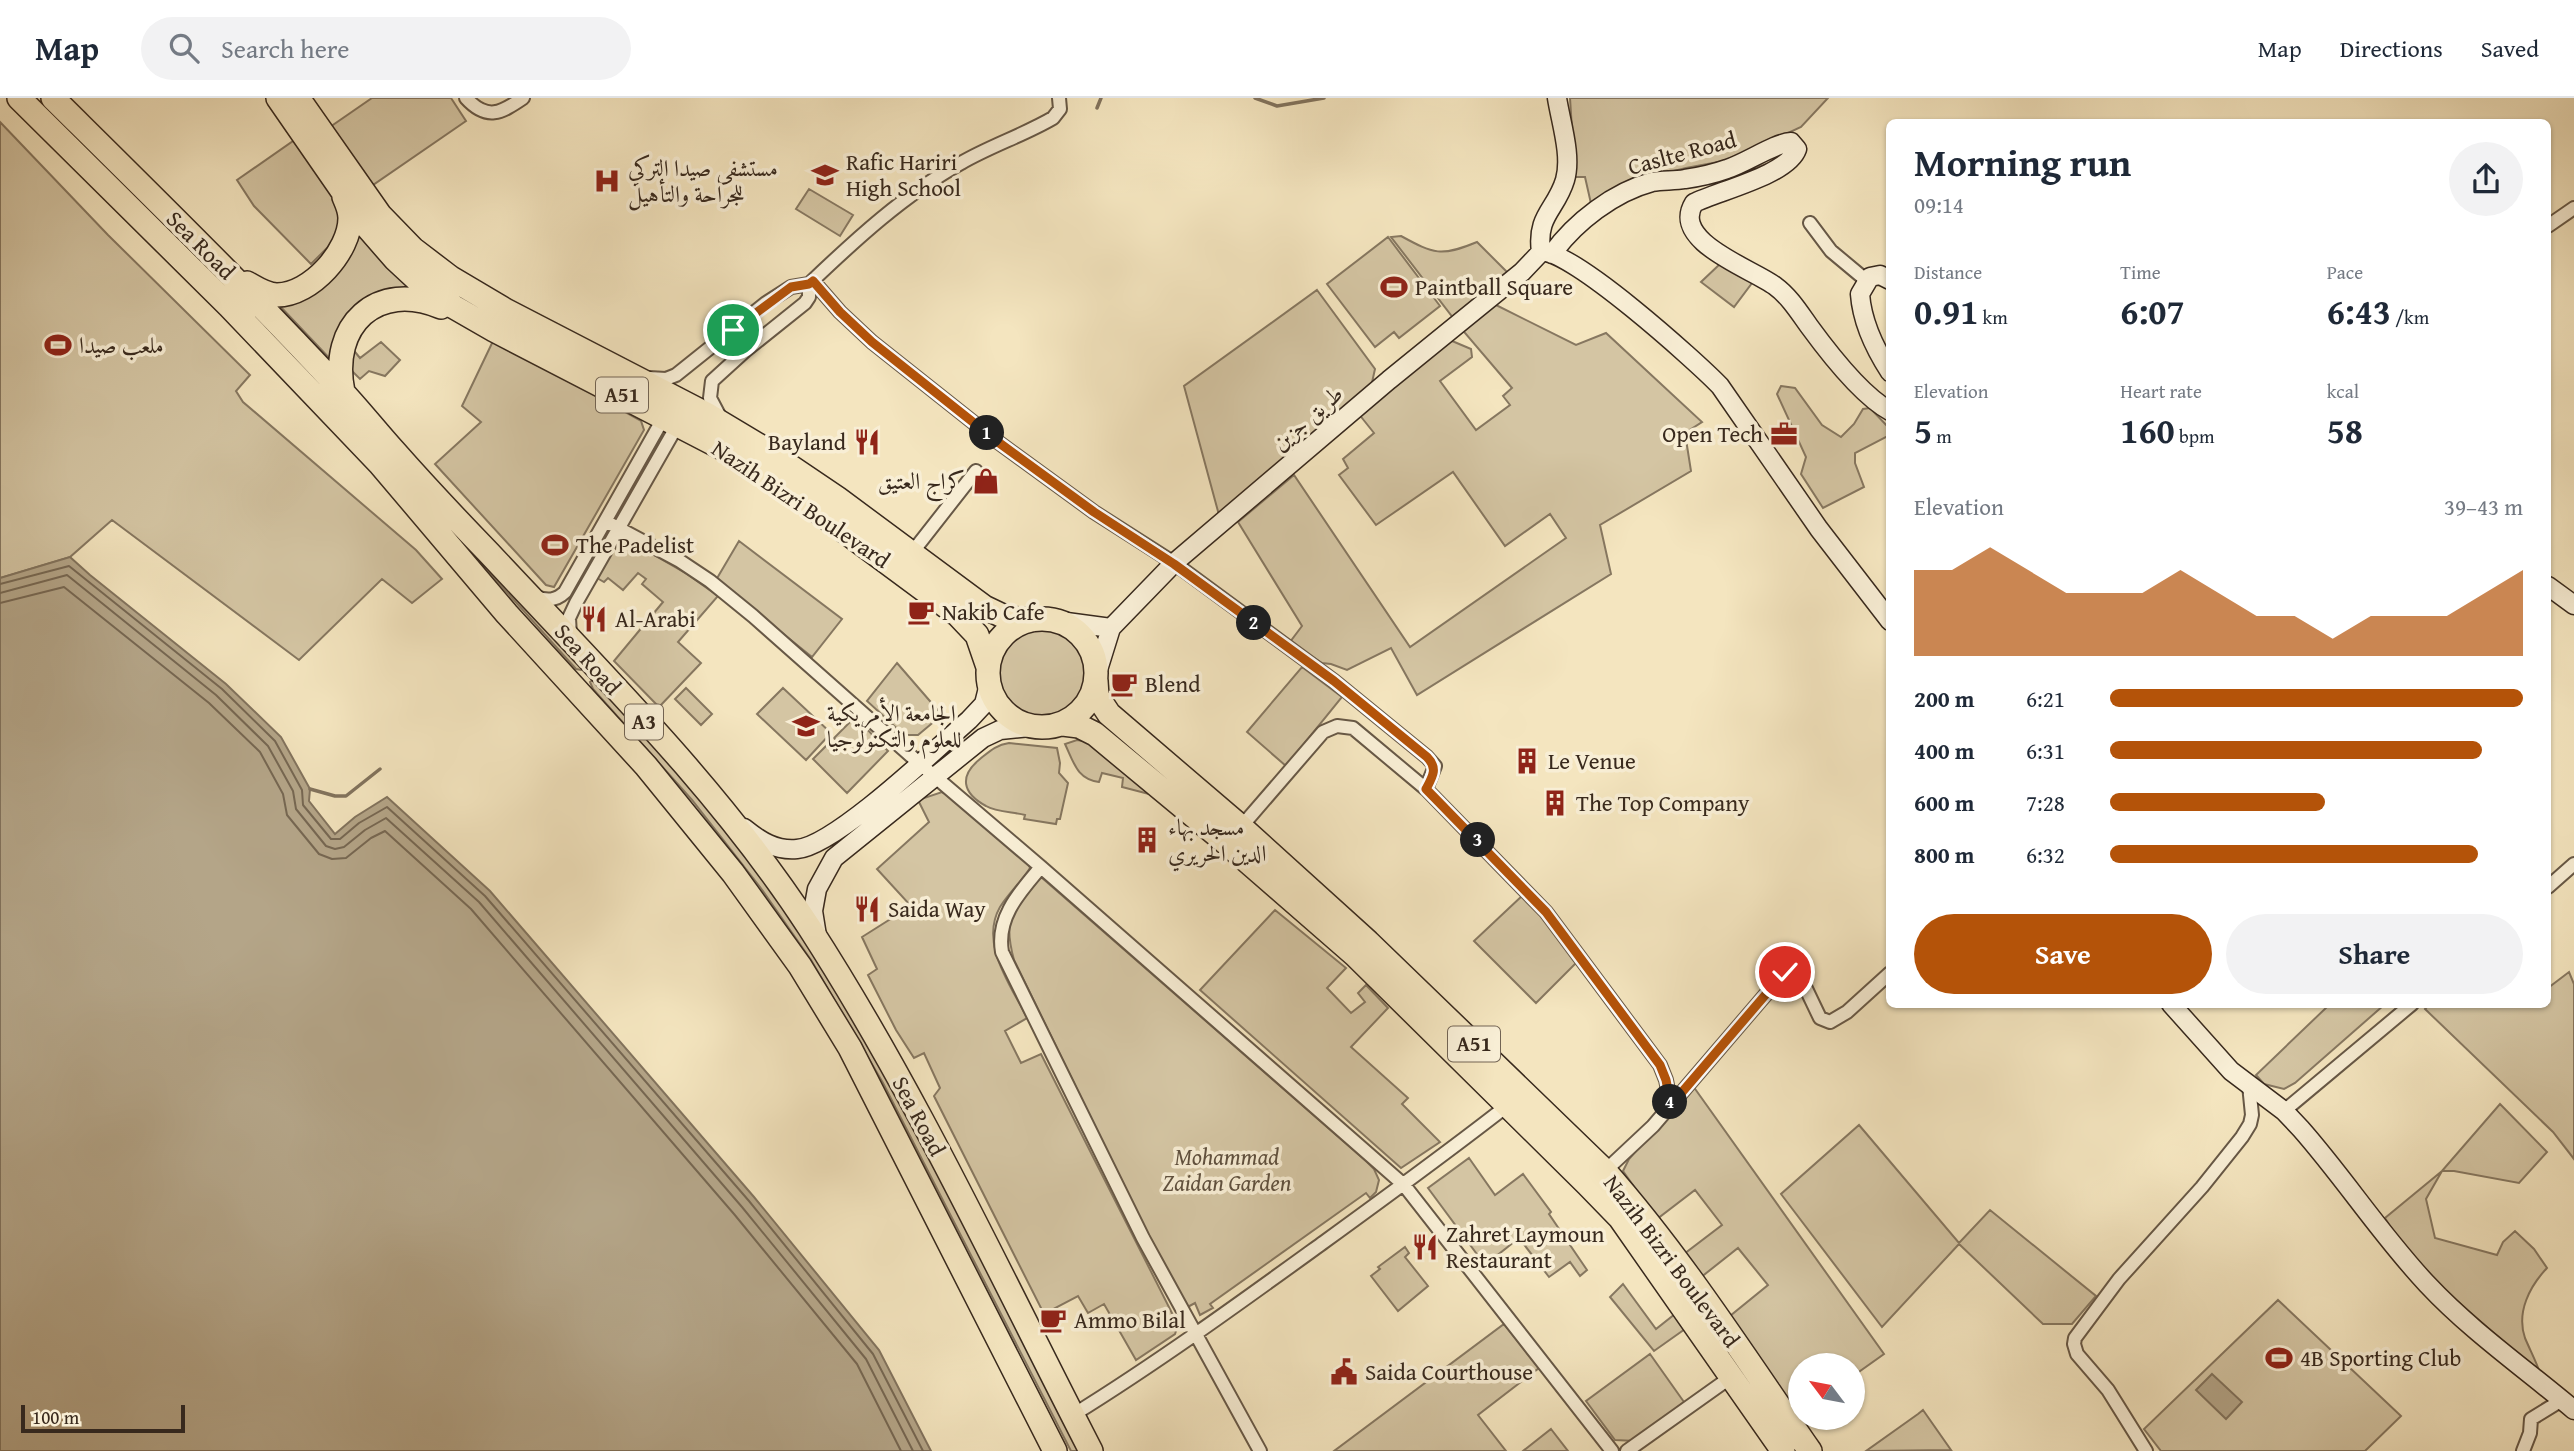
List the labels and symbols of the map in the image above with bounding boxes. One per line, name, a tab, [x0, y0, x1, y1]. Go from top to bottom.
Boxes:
street label: Caslte Road	[1624, 122, 1740, 183]
place label: Rafic Hariri High School	[846, 145, 961, 204]
place label: مستشفى صيدا التركي للجراحة والتأهيل	[628, 151, 778, 211]
school or university icon: Rafic Hariri High School	[810, 160, 840, 190]
hospital icon: مستشفى صيدا التركي للجراحة والتأهيل	[592, 166, 622, 196]
street label: Sea Road	[159, 203, 244, 287]
place label: Paintball Square	[1415, 270, 1573, 303]
sports icon: Paintball Square	[1379, 272, 1409, 302]
pin	[703, 300, 763, 360]
place label: ملعب صيدا	[79, 328, 164, 361]
sports icon: ملعب صيدا	[43, 330, 73, 360]
street label: طريق جزين	[1264, 377, 1350, 458]
road number: A51	[596, 378, 648, 412]
pin: 1	[970, 416, 1004, 450]
place label: Open Tech	[1662, 417, 1763, 450]
office icon: Open Tech	[1769, 419, 1799, 449]
place label: Bayland	[768, 425, 847, 458]
restaurant icon: Bayland	[852, 427, 882, 457]
street label: Nazih Bizri Boulevard	[705, 432, 898, 576]
place label: كراج العتيق	[878, 464, 965, 502]
shop icon: كراج العتيق	[971, 466, 1001, 496]
place label: The Padelist	[576, 528, 694, 561]
sports icon: The Padelist	[540, 530, 570, 560]
place label: Nakib Cafe	[942, 595, 1045, 628]
cafe icon: Nakib Cafe	[906, 597, 936, 627]
place label: Al-Arabi	[615, 602, 696, 635]
restaurant icon: Al-Arabi	[579, 604, 609, 634]
pin: 2	[1236, 606, 1272, 640]
street label: Sea Road	[547, 616, 630, 702]
place label: Blend	[1145, 667, 1201, 700]
cafe icon: Blend	[1109, 669, 1139, 699]
place label: الجامعة الأمريكية للعلوم والتكنولوجيا	[827, 696, 962, 759]
road number: A3	[625, 704, 663, 740]
school or university icon: الجامعة الأمريكية للعلوم والتكنولوجيا	[791, 711, 821, 741]
place label: Le Venue	[1548, 744, 1636, 777]
building icon: Le Venue	[1512, 746, 1542, 776]
place label: The Top Company	[1576, 786, 1750, 819]
building icon: The Top Company	[1540, 788, 1570, 818]
place label: مسجد بهاء الدين الحريري	[1168, 810, 1267, 872]
pin: 3	[1460, 822, 1496, 858]
building icon: مسجد بهاء الدين الحريري	[1132, 825, 1162, 855]
place label: Saida Way	[888, 892, 986, 925]
restaurant icon: Saida Way	[852, 894, 882, 924]
pin	[1755, 942, 1815, 1002]
road number: A51	[1448, 1026, 1500, 1062]
street label: Sea Road	[885, 1070, 955, 1162]
pin: 4	[1652, 1084, 1688, 1119]
park label: Mohammad Zaidan Garden	[1163, 1140, 1292, 1199]
street label: Nazih Bizri Boulevard	[1596, 1167, 1749, 1355]
place label: Zahret Laymoun Restaurant	[1446, 1217, 1605, 1276]
restaurant icon: Zahret Laymoun Restaurant	[1410, 1232, 1440, 1262]
place label: Ammo Bilal	[1074, 1303, 1186, 1336]
cafe icon: Ammo Bilal	[1038, 1305, 1068, 1335]
place label: 4B Sporting Club	[2300, 1341, 2461, 1374]
sports icon: 4B Sporting Club	[2264, 1343, 2294, 1373]
north arrow	[1788, 1353, 1866, 1430]
place label: Saida Courthouse	[1365, 1355, 1533, 1388]
public building icon: Saida Courthouse	[1329, 1357, 1359, 1387]
scale bar	[21, 1402, 186, 1434]

